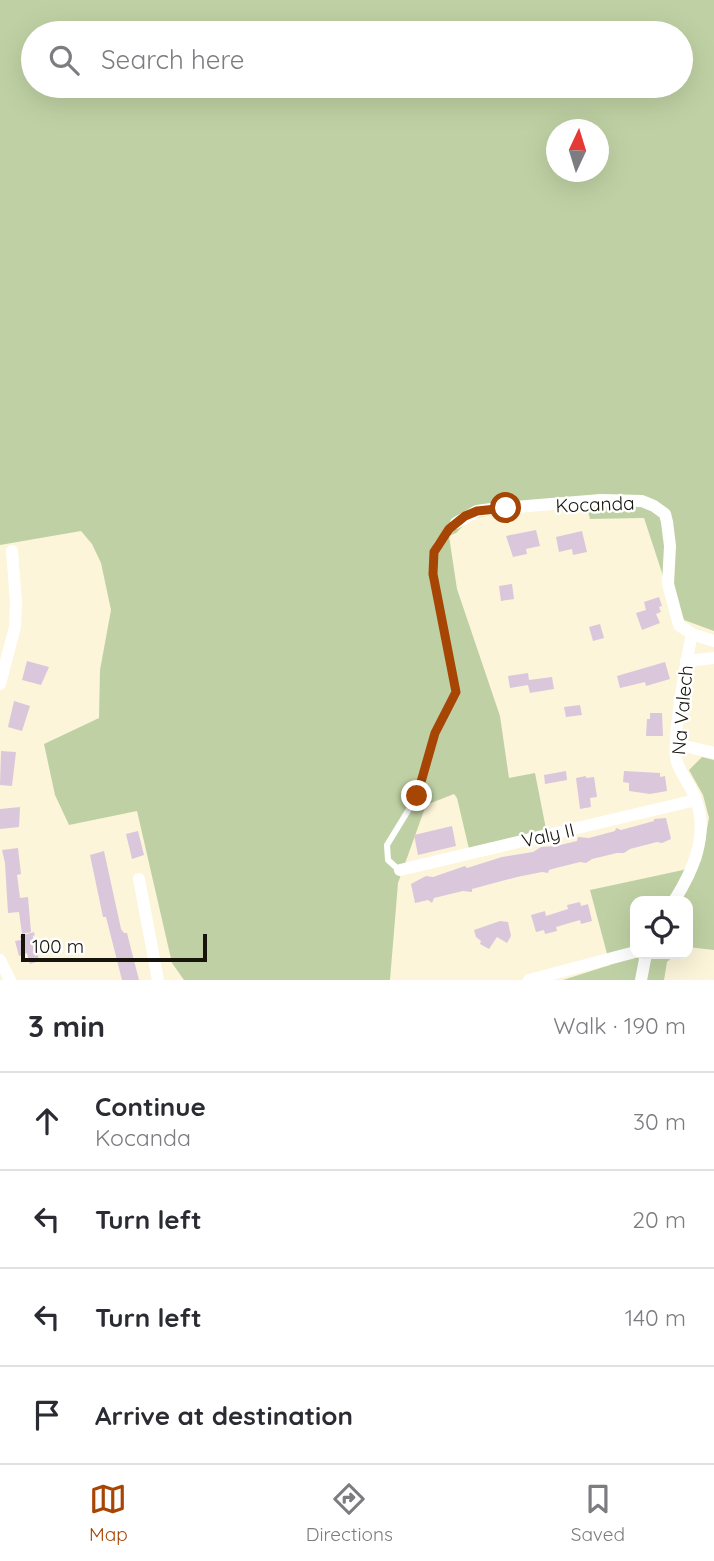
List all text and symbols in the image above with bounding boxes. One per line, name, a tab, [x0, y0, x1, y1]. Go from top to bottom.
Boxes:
search box	[21, 21, 693, 98]
icon: search	[45, 41, 83, 79]
text: Search here	[101, 43, 245, 76]
north arrow	[546, 119, 609, 182]
street label: Kocanda	[555, 491, 635, 517]
route start	[490, 492, 521, 523]
street label: Na Valech	[666, 664, 698, 756]
route end	[401, 780, 432, 811]
street label: Valy II	[519, 817, 577, 853]
map controls	[630, 896, 693, 959]
button: locate	[630, 896, 693, 959]
scale bar	[21, 931, 206, 963]
text: 100 m	[32, 934, 84, 958]
text: 3 min	[28, 1007, 105, 1045]
text: Walk · 190 m	[553, 1011, 686, 1040]
text: Continue	[95, 1090, 206, 1123]
icon: ahead	[28, 1102, 66, 1140]
text: 30 m	[633, 1107, 686, 1136]
text: Kocanda	[95, 1123, 191, 1152]
icon: left	[28, 1200, 66, 1238]
text: Turn left	[95, 1203, 202, 1236]
text: 20 m	[632, 1205, 686, 1234]
icon: left	[28, 1298, 66, 1336]
text: Turn left	[95, 1301, 202, 1334]
text: 140 m	[625, 1303, 686, 1332]
icon: arrive	[28, 1396, 66, 1434]
text: Arrive at destination	[95, 1399, 353, 1432]
tab: Map	[89, 1480, 128, 1546]
tab: Directions	[306, 1480, 393, 1546]
tab: Saved	[571, 1480, 625, 1546]

